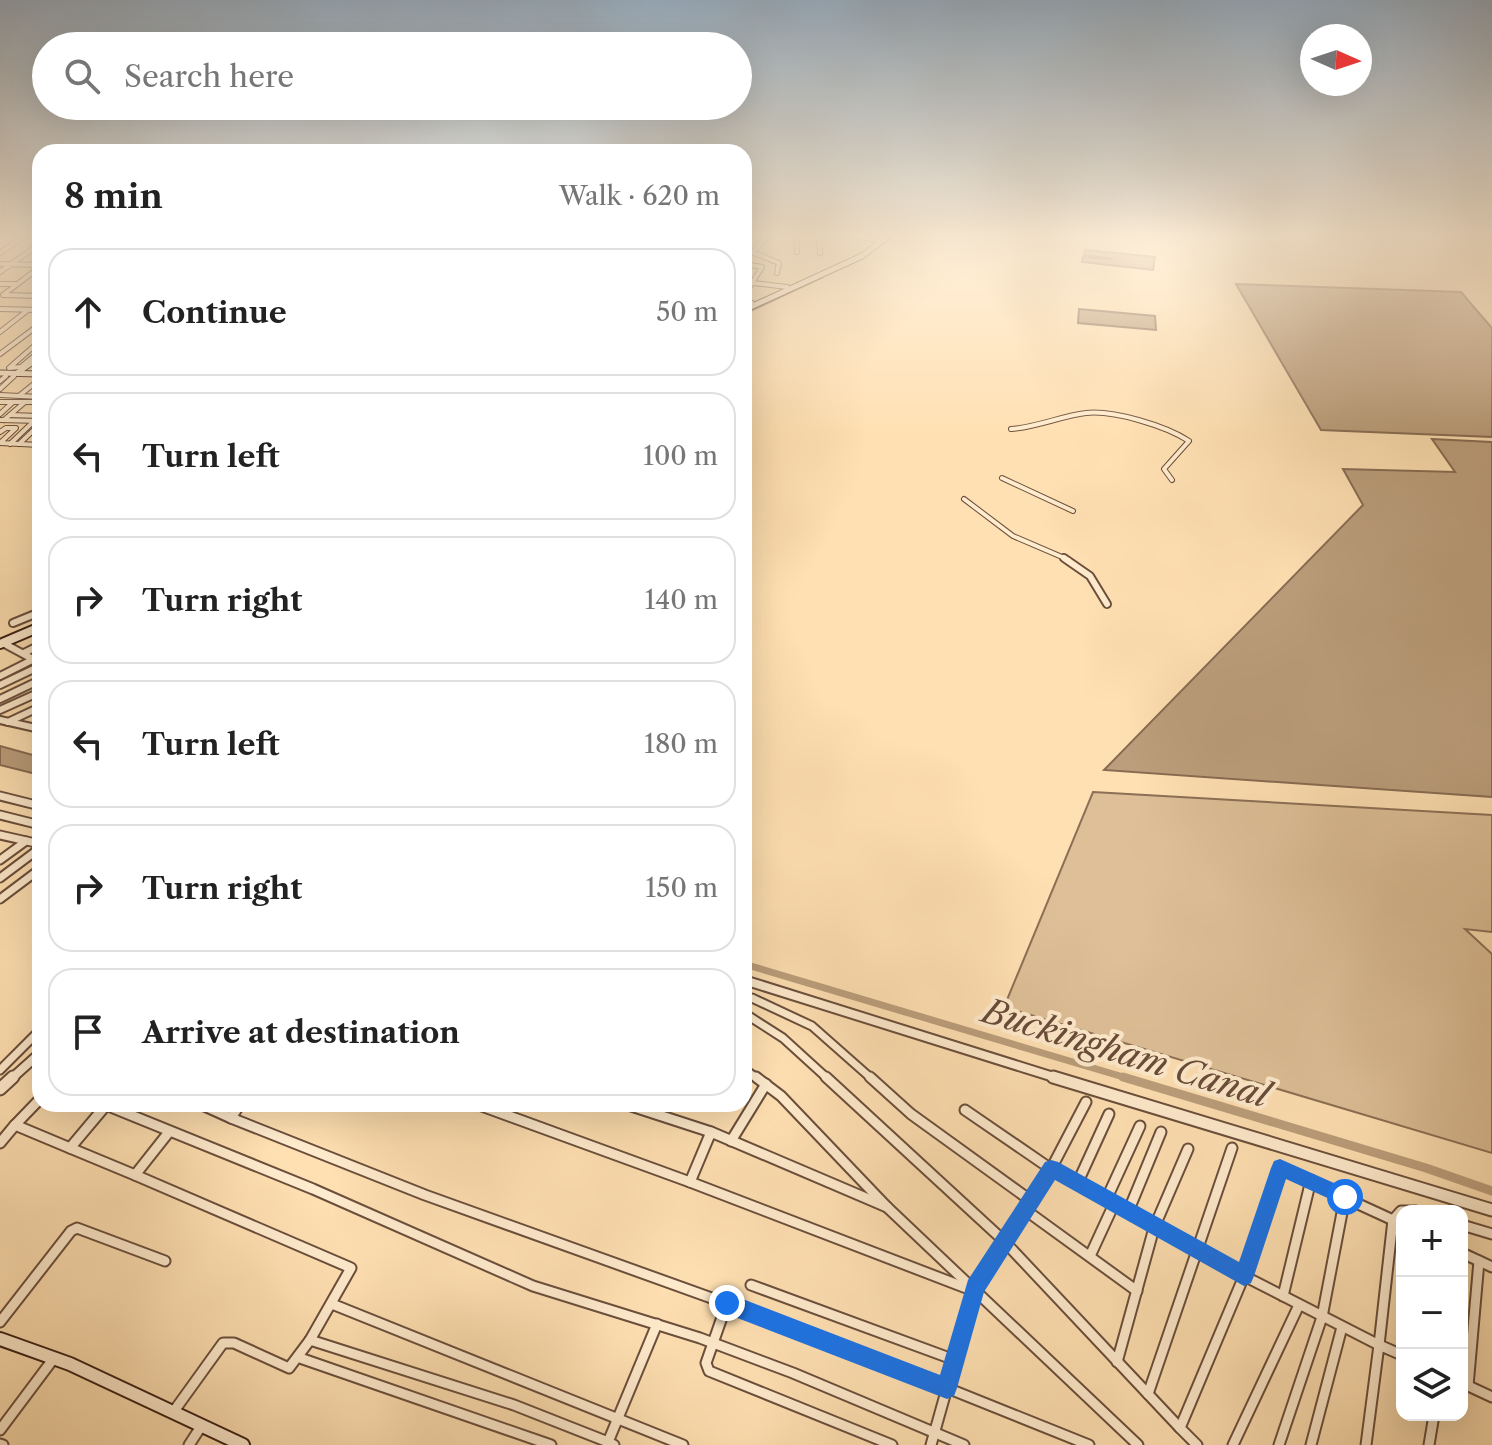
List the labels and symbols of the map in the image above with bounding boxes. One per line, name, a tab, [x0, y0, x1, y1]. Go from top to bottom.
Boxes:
north arrow	[1300, 24, 1372, 96]
water label: Buckingham Canal	[974, 988, 1279, 1118]
route start	[1327, 1179, 1363, 1215]
route end	[709, 1285, 745, 1321]

